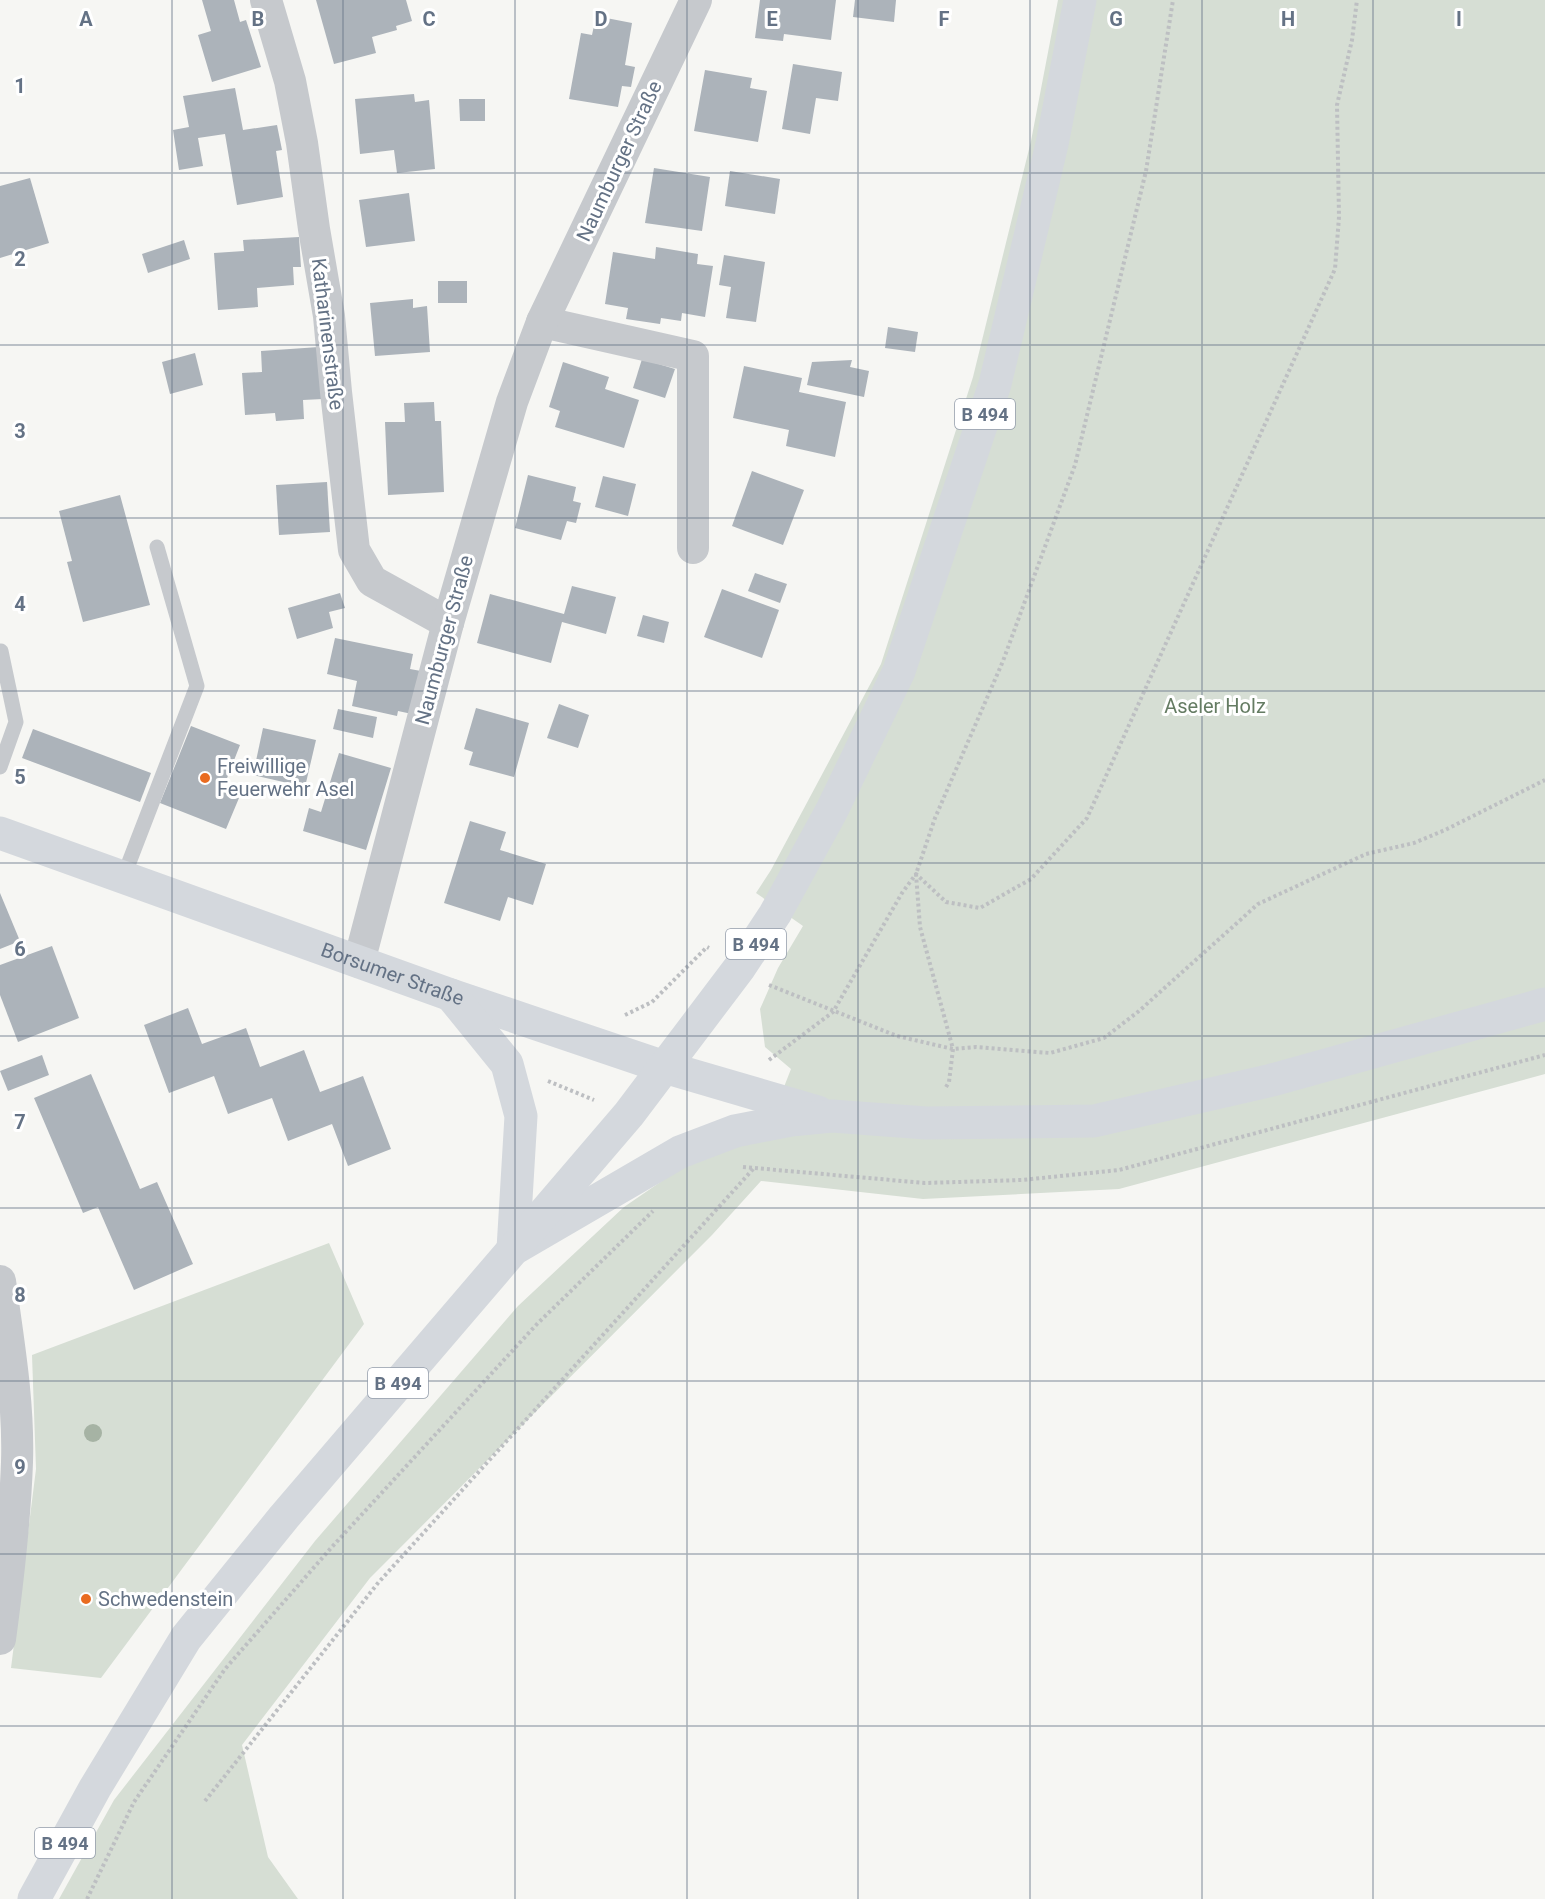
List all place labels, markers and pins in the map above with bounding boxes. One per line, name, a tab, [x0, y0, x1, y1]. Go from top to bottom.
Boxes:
place label: Freiwillige Feuerwehr Asel	[217, 754, 354, 801]
marker: Freiwillige Feuerwehr Asel	[198, 771, 212, 785]
place label: Schwedenstein	[98, 1587, 233, 1611]
marker: Schwedenstein	[79, 1592, 93, 1606]

